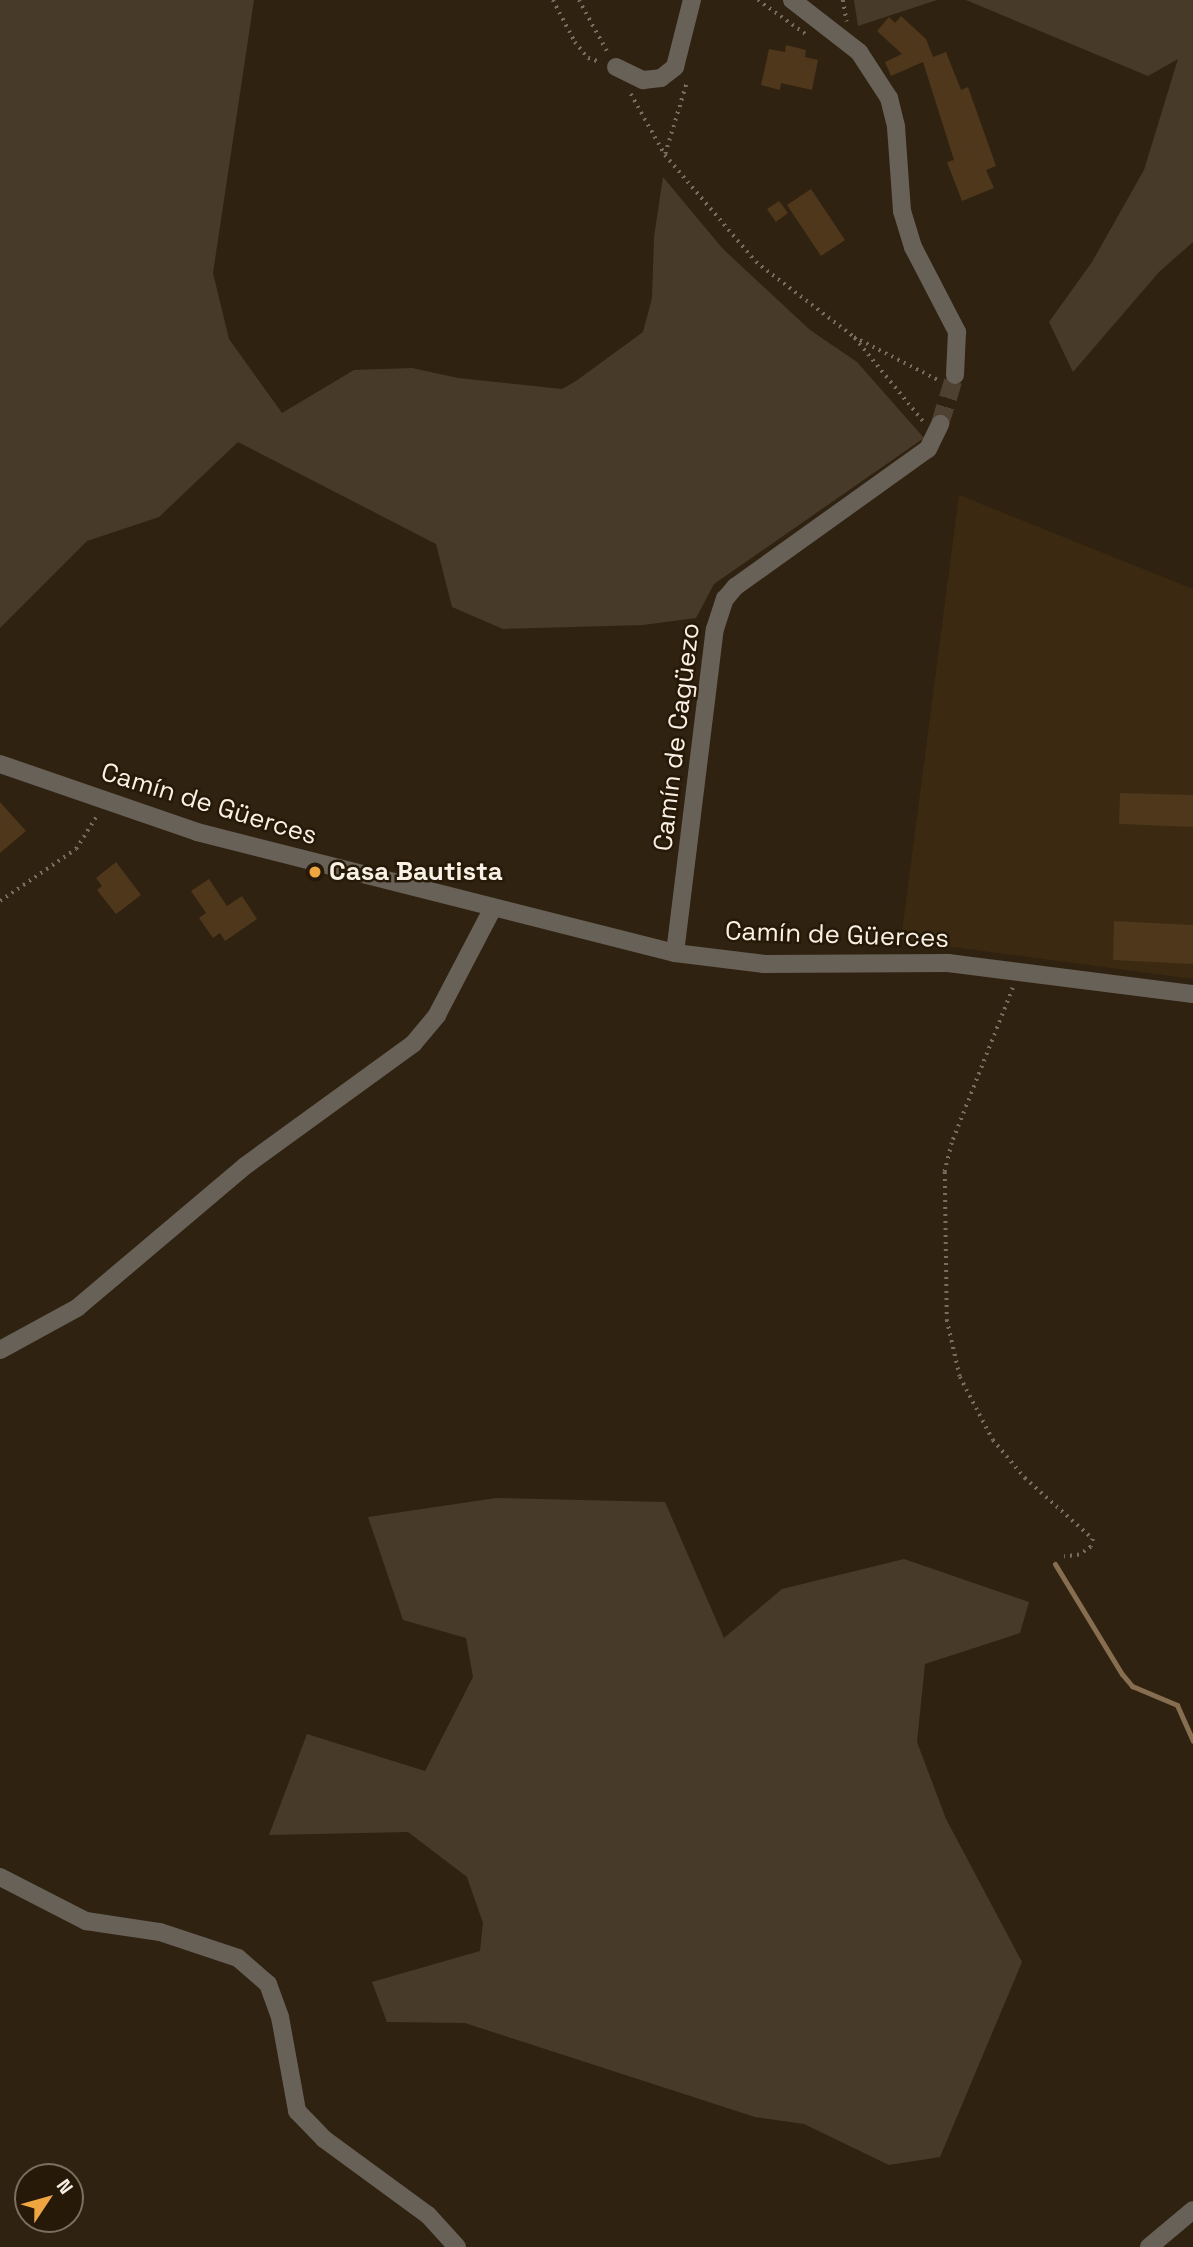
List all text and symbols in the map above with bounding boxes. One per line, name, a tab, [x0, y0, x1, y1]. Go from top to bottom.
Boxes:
street label: Camín de Cagüezo	[648, 621, 706, 853]
street label: Camín de Güerces	[97, 756, 321, 852]
place label: Casa Bautista	[329, 856, 503, 888]
marker: Casa Bautista	[307, 864, 323, 880]
street label: Camín de Güerces	[724, 915, 950, 955]
north arrow	[14, 2163, 84, 2233]
text: N	[51, 2174, 79, 2199]

